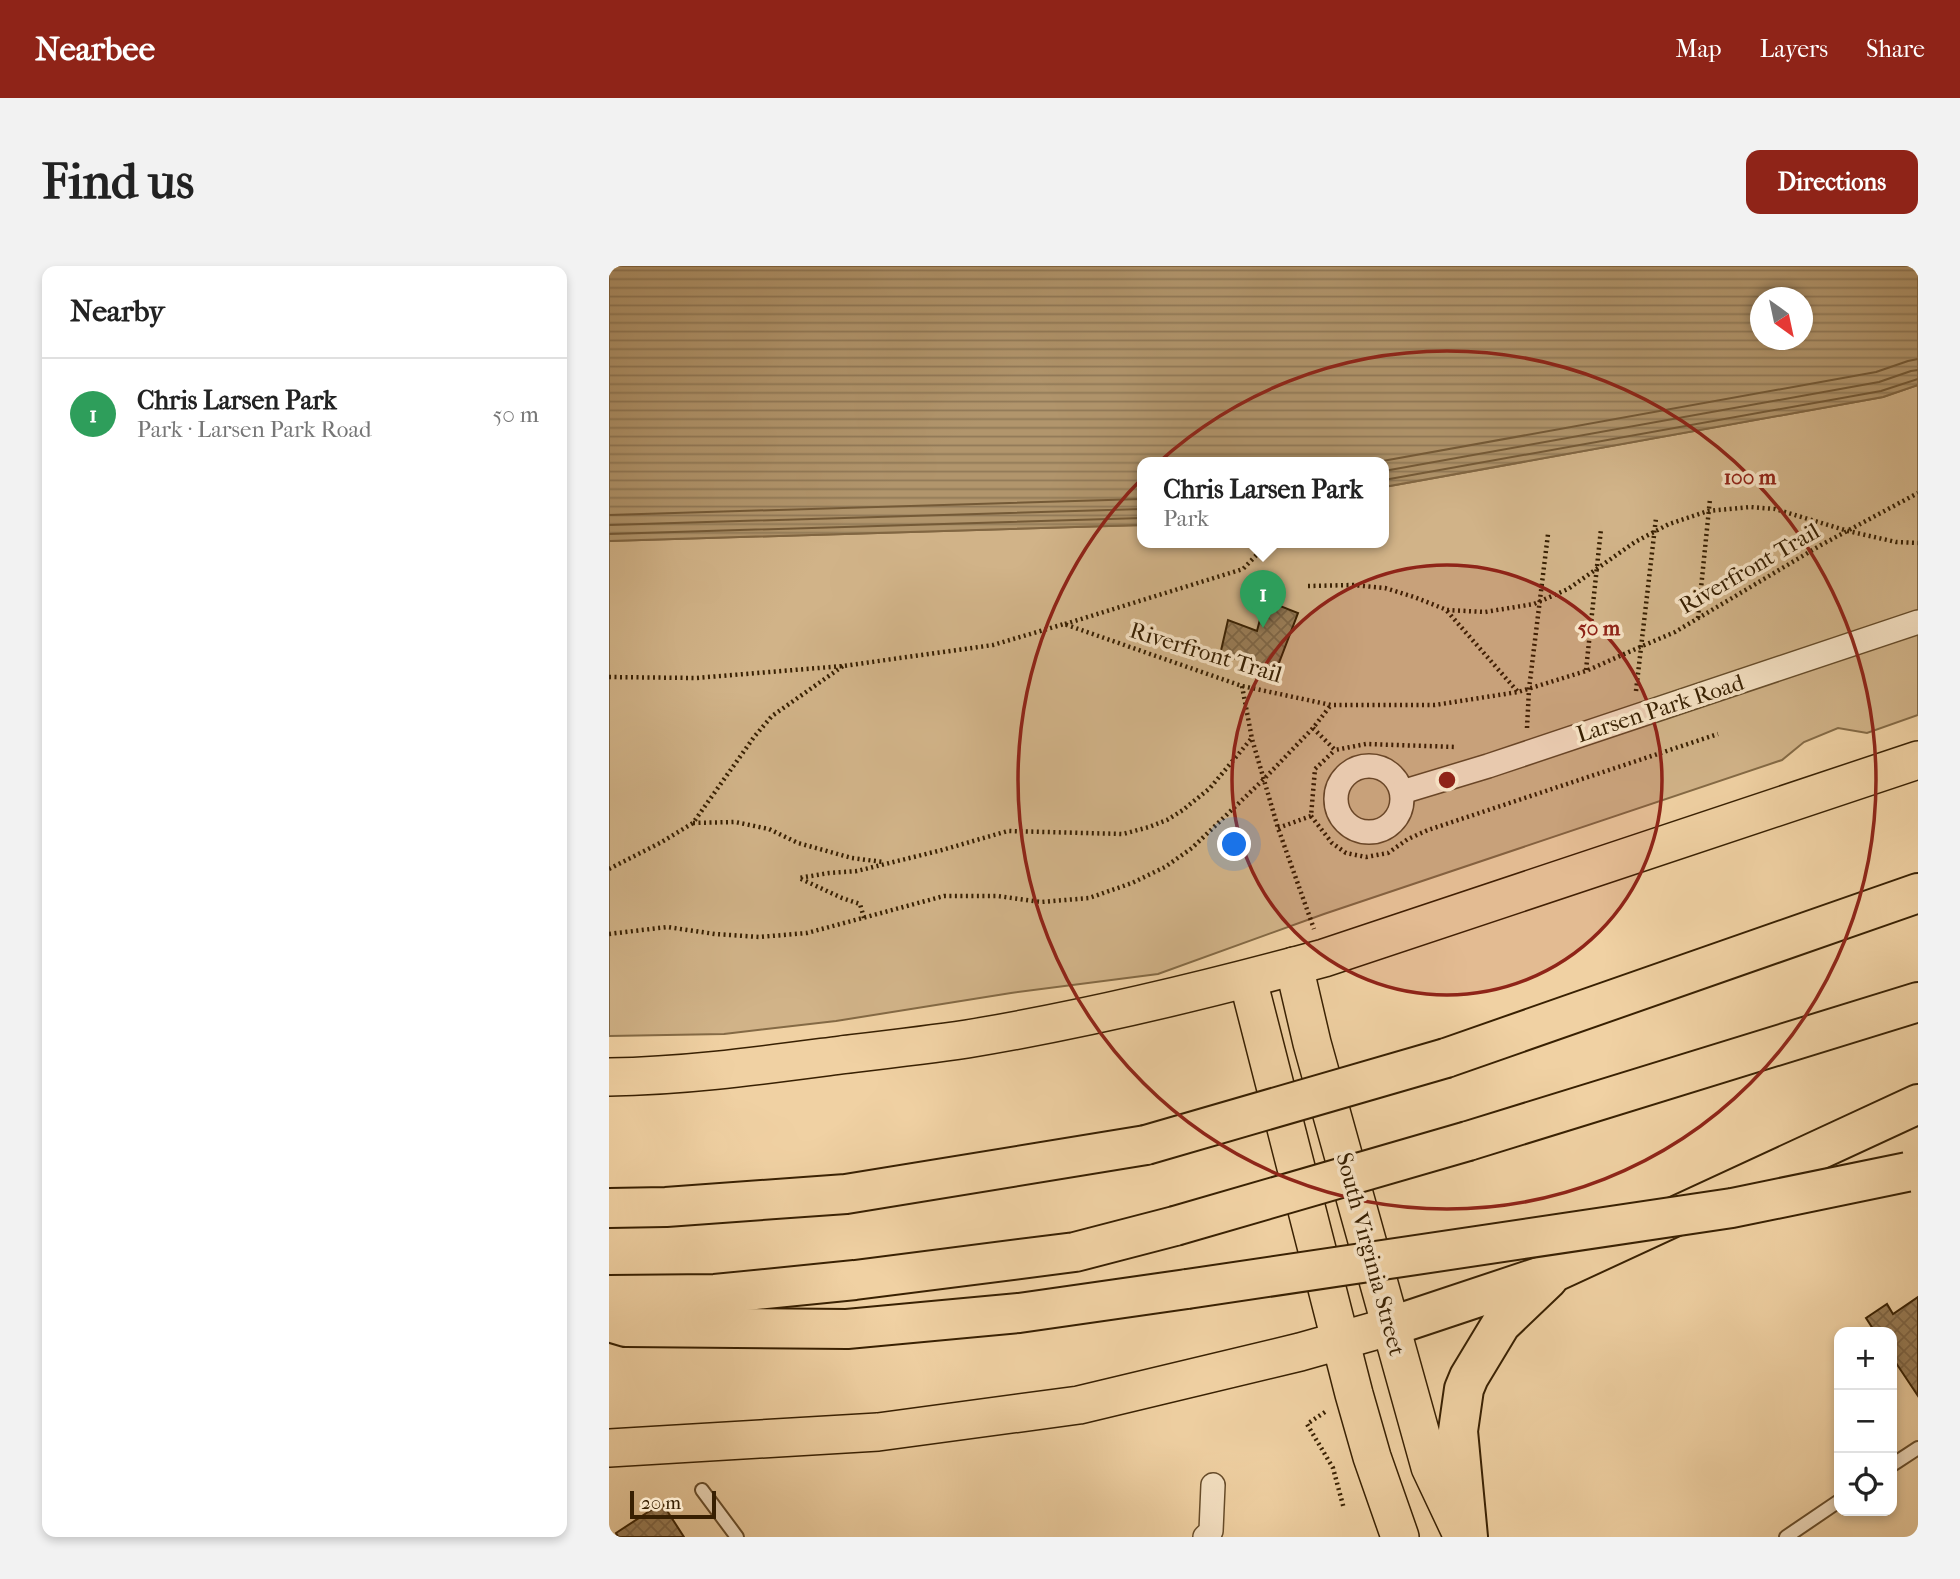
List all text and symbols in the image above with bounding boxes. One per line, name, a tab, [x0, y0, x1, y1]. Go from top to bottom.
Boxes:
text: Nearbee	[35, 30, 155, 69]
text: Map	[1676, 35, 1722, 63]
text: Layers	[1760, 35, 1828, 63]
text: Share	[1866, 35, 1925, 63]
button: Directions	[1746, 150, 1918, 214]
text: Find us	[42, 153, 194, 211]
north arrow	[1750, 287, 1813, 350]
text: Nearby	[70, 294, 165, 329]
text: Chris Larsen Park	[137, 385, 337, 416]
text: 1	[89, 401, 97, 428]
text: 50 m	[492, 401, 539, 428]
text: Park · Larsen Park Road	[137, 416, 372, 443]
popup	[1137, 457, 1389, 548]
text: 100 m	[1724, 465, 1777, 489]
text: Chris Larsen Park	[1163, 474, 1363, 505]
text: Park	[1163, 505, 1209, 532]
street label: Riverfront Trail	[1674, 517, 1825, 620]
pin: 1	[1240, 570, 1286, 628]
street label: Riverfront Trail	[1126, 616, 1286, 689]
text: 50 m	[1578, 616, 1621, 640]
street label: Larsen Park Road	[1573, 669, 1748, 748]
centre of rings	[1435, 768, 1459, 792]
your location	[1217, 827, 1251, 861]
street label: South Virginia Street	[1330, 1150, 1411, 1359]
map controls	[1834, 1327, 1897, 1516]
button: +	[1834, 1327, 1897, 1390]
button: −	[1834, 1390, 1897, 1453]
button: locate	[1834, 1453, 1897, 1516]
scale bar	[630, 1488, 716, 1520]
text: 20 m	[641, 1492, 681, 1514]

